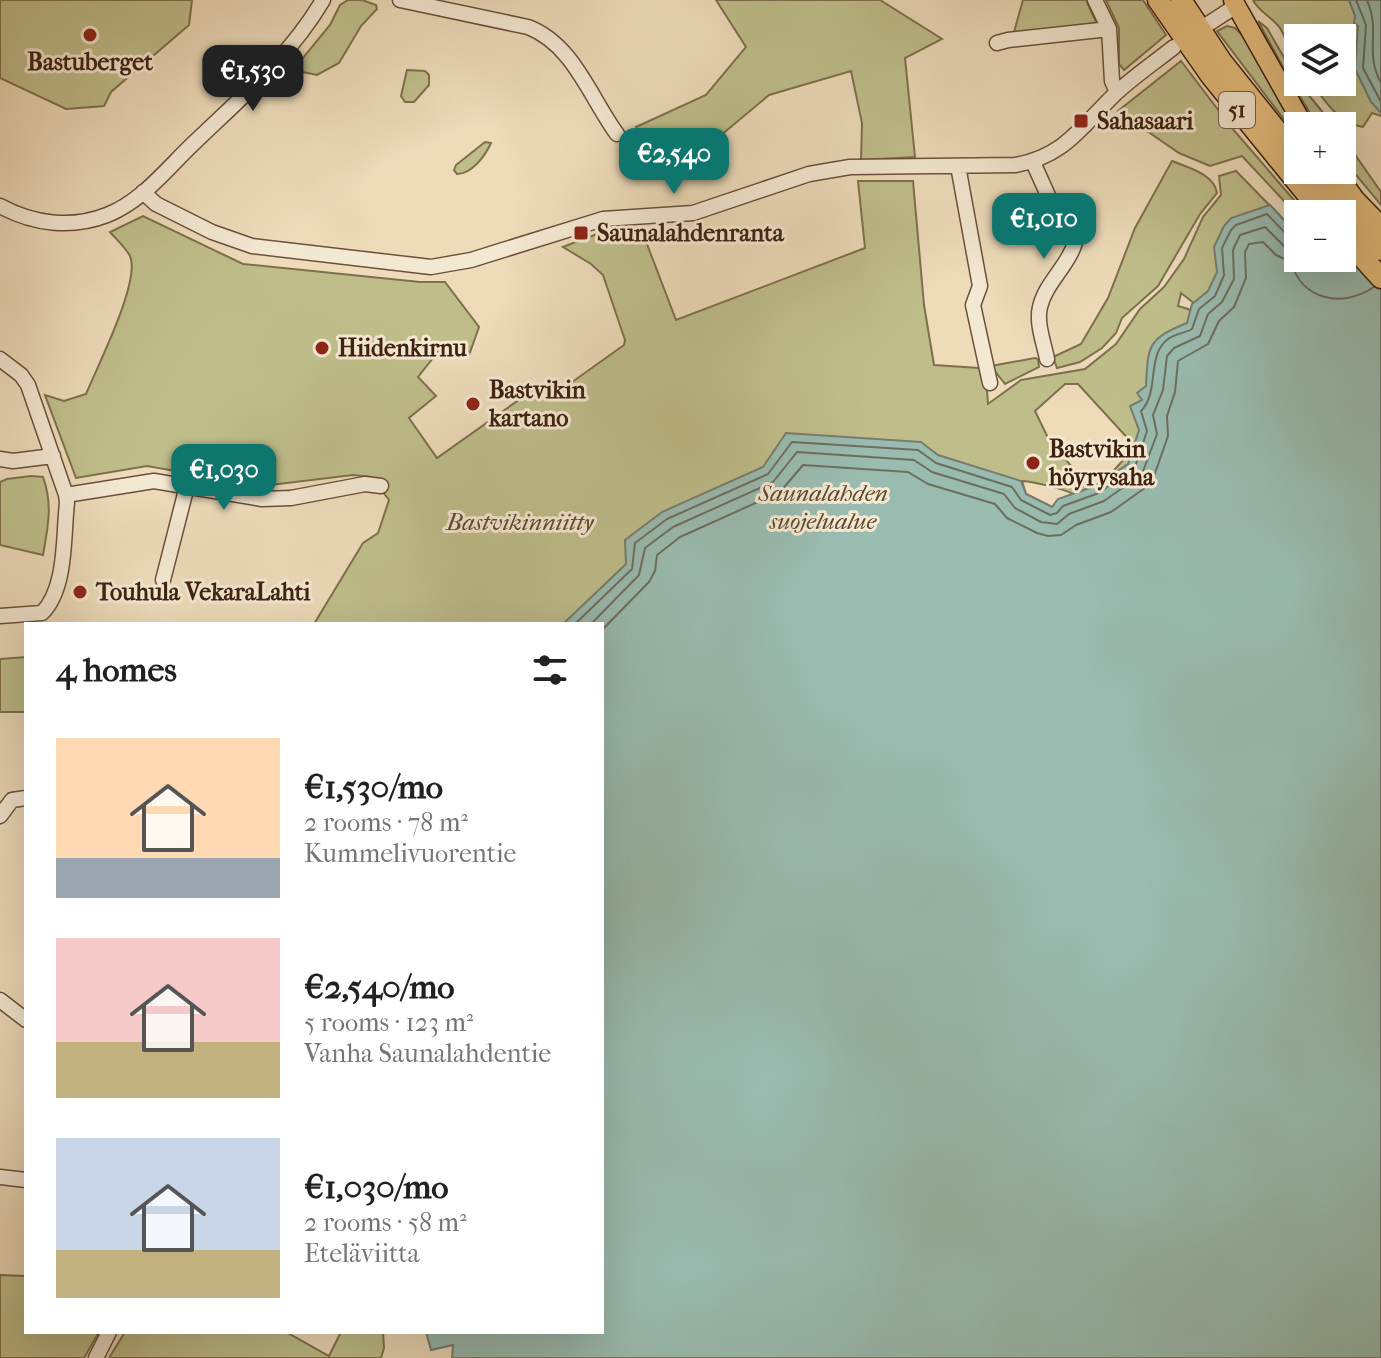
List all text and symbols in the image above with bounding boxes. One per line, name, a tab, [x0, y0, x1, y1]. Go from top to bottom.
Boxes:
map controls	[1284, 24, 1356, 272]
button: layers	[1284, 24, 1356, 96]
marker: Bastuberget	[81, 26, 99, 44]
pin: €1,530	[188, 45, 318, 113]
place label: Bastuberget	[27, 48, 153, 76]
text: €1,530	[220, 55, 286, 86]
road number: 51	[1219, 92, 1255, 128]
place label: Sahasaari	[1097, 107, 1194, 135]
marker: Sahasaari	[1072, 112, 1090, 130]
button: +	[1284, 112, 1356, 184]
pin: €2,540	[609, 128, 739, 196]
text: €2,540	[637, 138, 711, 169]
pin: €1,010	[979, 193, 1109, 261]
button: −	[1284, 200, 1356, 272]
text: €1,010	[1010, 203, 1078, 234]
place label: Saunalahdenranta	[597, 219, 785, 247]
marker: Saunalahdenranta	[572, 224, 590, 242]
place label: Hiidenkirnu	[338, 334, 467, 362]
marker: Hiidenkirnu	[313, 339, 331, 357]
place label: Bastvikin kartano	[488, 376, 587, 432]
marker: Bastvikin kartano	[464, 395, 482, 413]
place label: Bastvikin höyrysaha	[1048, 435, 1155, 491]
pin: €1,030	[159, 444, 289, 512]
text: €1,030	[189, 454, 259, 485]
marker: Bastvikin höyrysaha	[1024, 454, 1042, 472]
park label: Saunalahden suojelualue	[757, 479, 888, 535]
park label: Bastvikinniitty	[444, 508, 595, 536]
place label: Touhula VekaraLahti	[95, 578, 311, 606]
marker: Touhula VekaraLahti	[71, 583, 89, 601]
icon: filters	[528, 648, 572, 692]
text: 4 homes	[56, 650, 177, 690]
text: €1,530/mo	[304, 767, 443, 807]
icon: home	[120, 770, 216, 866]
text: 2 rooms · 78 m²	[304, 807, 468, 838]
text: Kummelivuorentie	[304, 838, 516, 869]
text: €2,540/mo	[304, 967, 455, 1007]
icon: home	[120, 970, 216, 1066]
text: 5 rooms · 123 m²	[304, 1007, 473, 1038]
text: Vanha Saunalahdentie	[304, 1038, 551, 1069]
text: €1,030/mo	[304, 1167, 449, 1207]
icon: home	[120, 1170, 216, 1266]
text: 2 rooms · 58 m²	[304, 1207, 467, 1238]
text: Eteläviitta	[304, 1238, 419, 1269]

